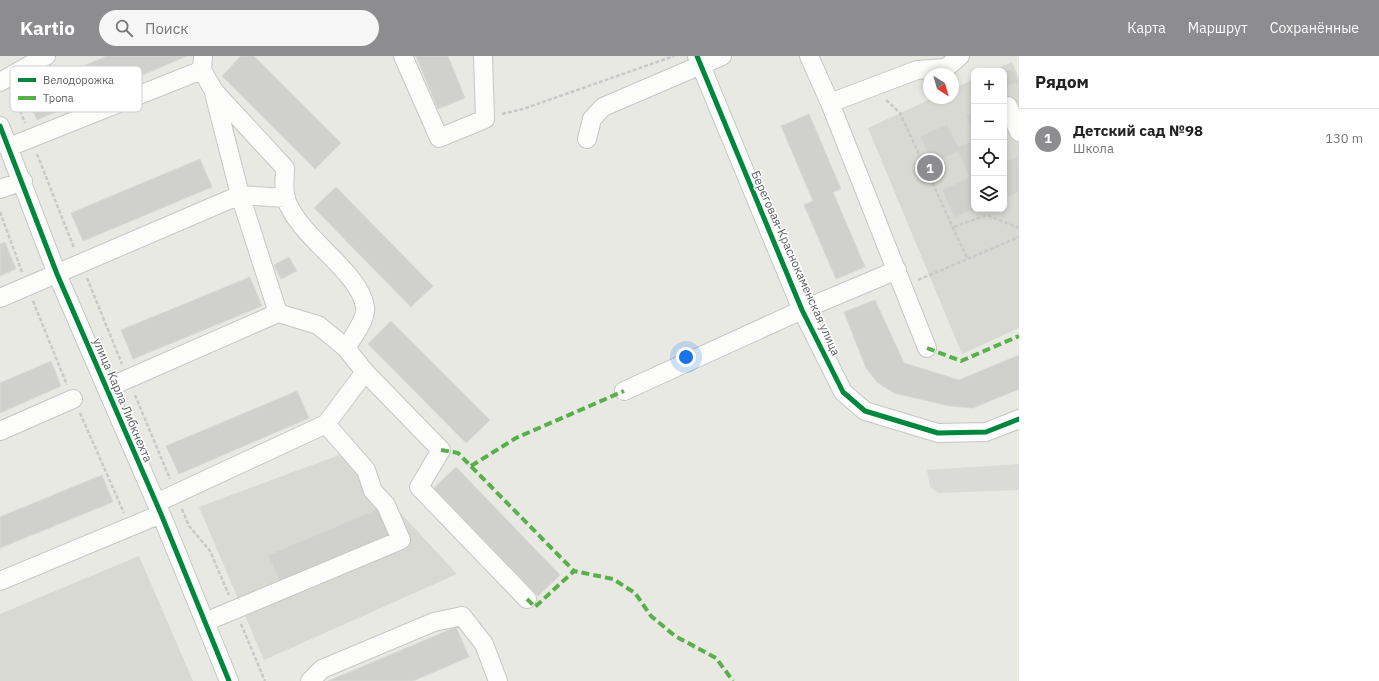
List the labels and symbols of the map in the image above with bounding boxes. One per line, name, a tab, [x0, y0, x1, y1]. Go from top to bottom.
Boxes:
legend	[10, 66, 142, 112]
north arrow	[923, 68, 959, 104]
text: Велодорожка	[43, 73, 114, 87]
text: Тропа	[43, 91, 74, 105]
pin: 1	[917, 153, 943, 183]
street label: Береговая-Краснокаменская улица	[748, 168, 844, 358]
street label: улица Карла Либкнехта	[90, 336, 156, 465]
your location	[676, 347, 696, 367]

